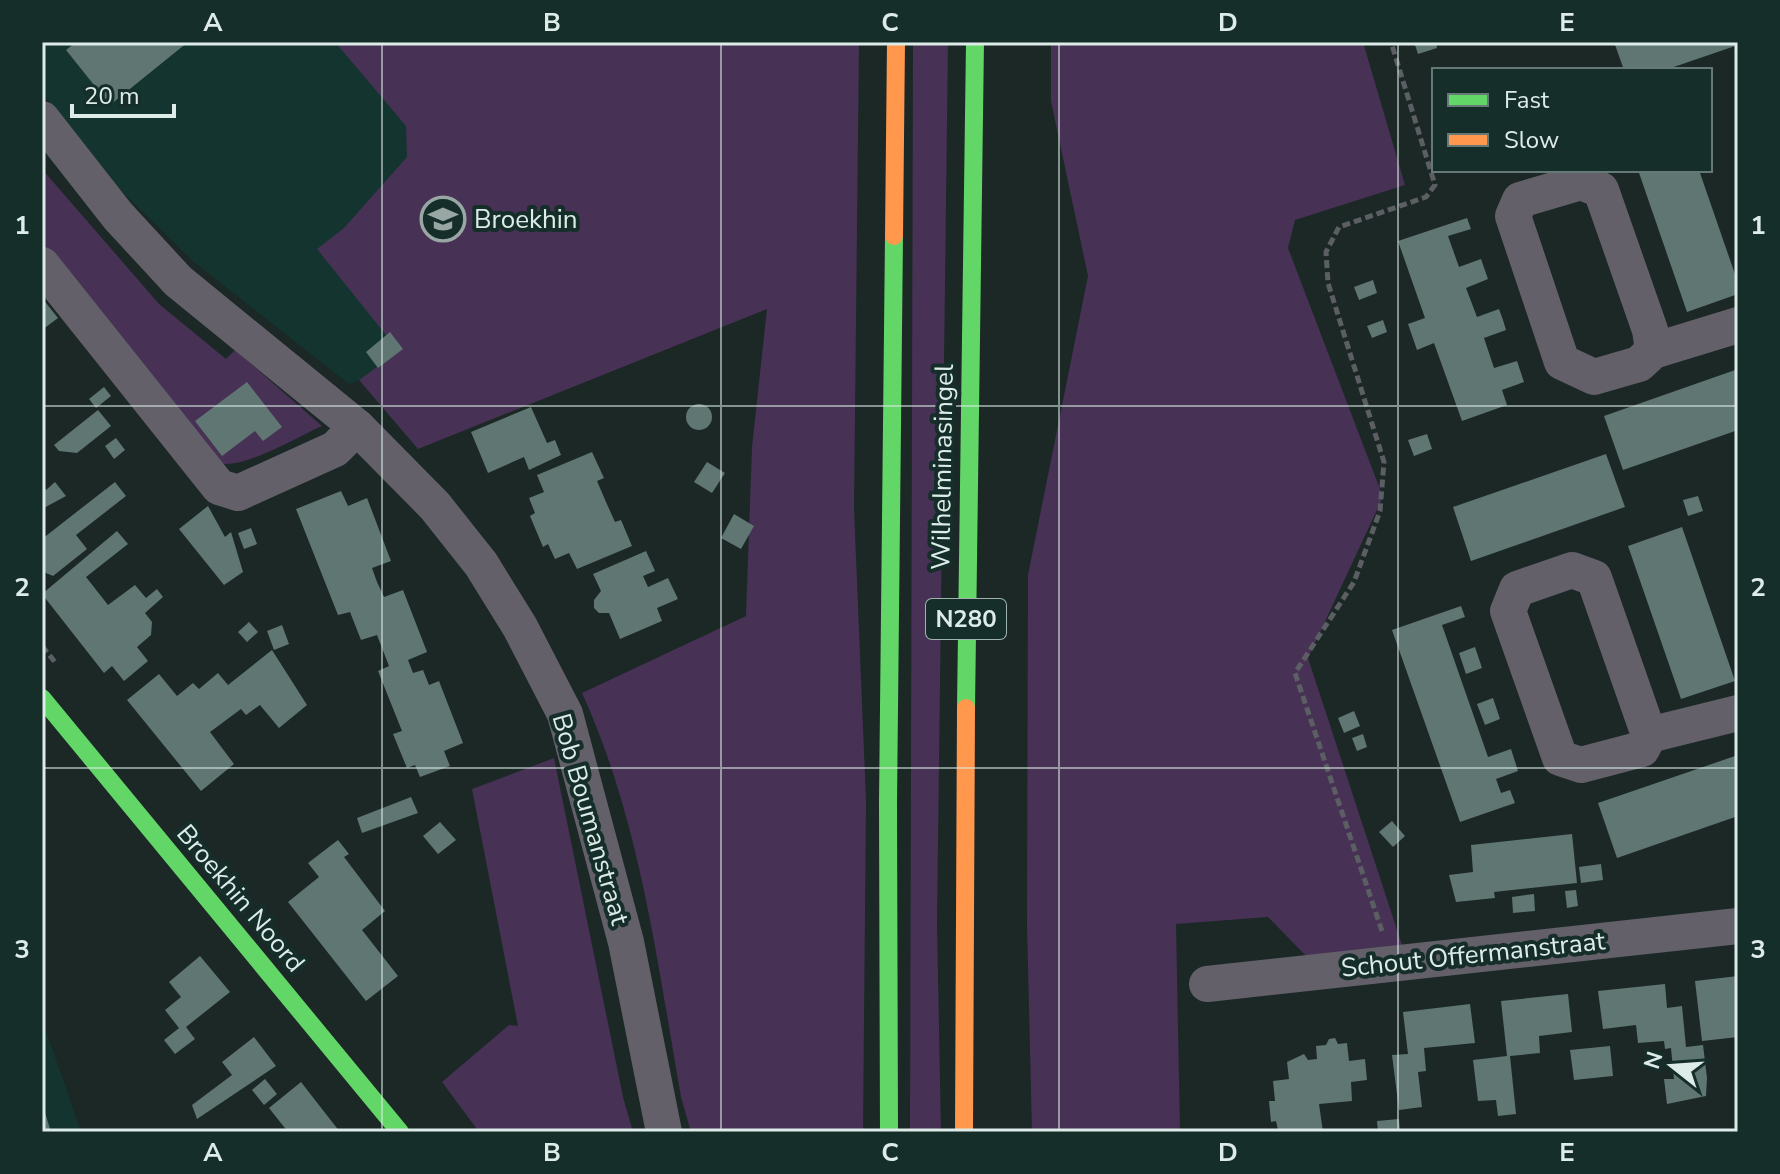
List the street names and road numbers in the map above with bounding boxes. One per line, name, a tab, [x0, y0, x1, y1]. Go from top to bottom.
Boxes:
street label: Wilhelminasingel	[923, 364, 962, 570]
road number: N280	[926, 599, 1006, 639]
street label: Bob Boumanstraat	[544, 709, 638, 930]
street label: Broekhin Noord	[168, 817, 313, 980]
street label: Schout Offermanstraat	[1339, 923, 1608, 986]

